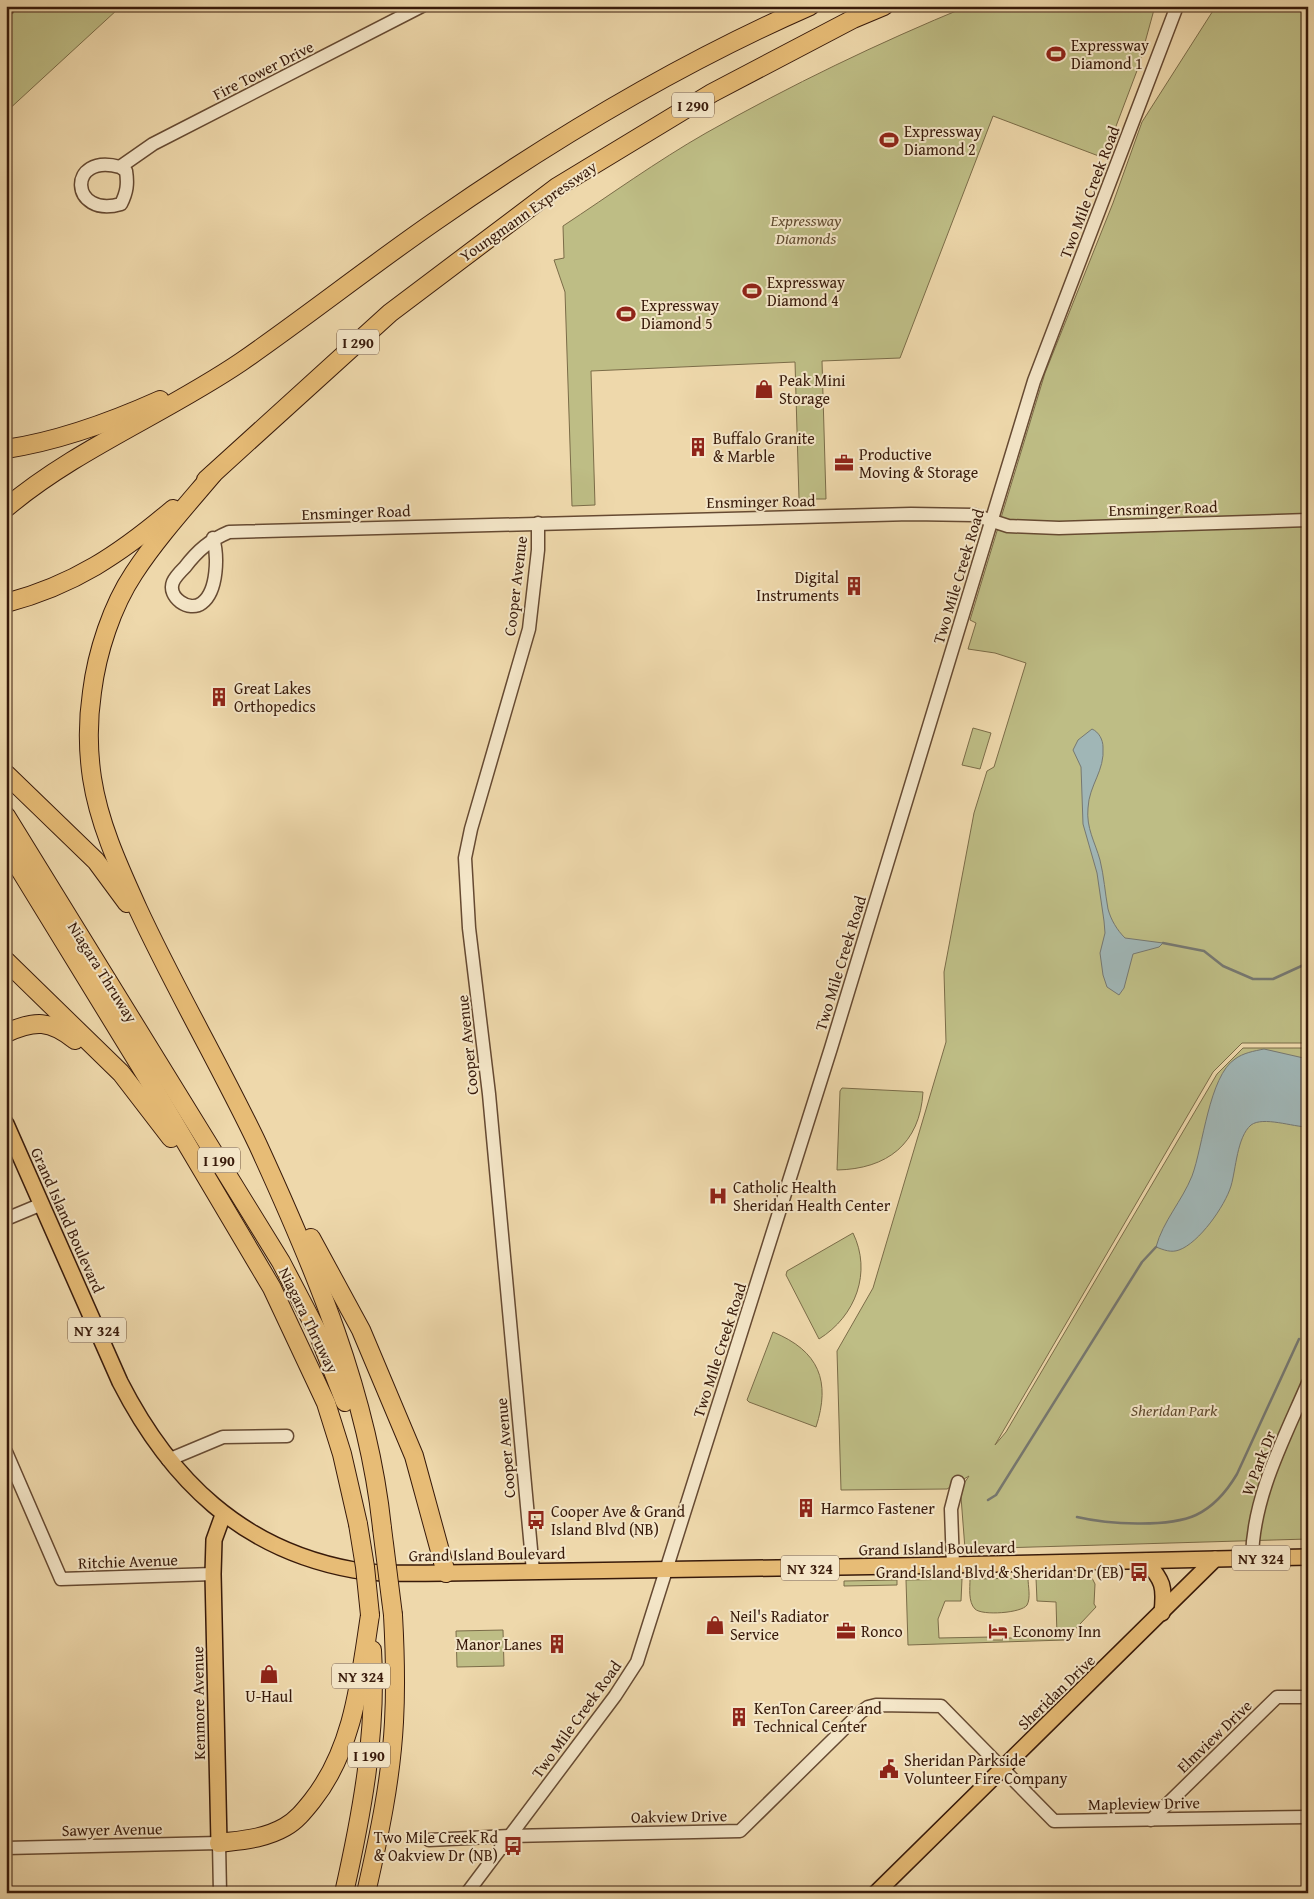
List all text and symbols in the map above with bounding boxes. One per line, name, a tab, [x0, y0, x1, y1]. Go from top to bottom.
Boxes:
place label: Expressway Diamond 1	[1071, 33, 1149, 75]
street label: Fire Tower Drive	[208, 34, 318, 106]
sports icon: Expressway Diamond 1	[1045, 43, 1067, 65]
road number: I 290	[672, 92, 714, 118]
place label: Expressway Diamond 2	[904, 119, 982, 161]
street label: Two Mile Creek Road	[1053, 122, 1125, 262]
sports icon: Expressway Diamond 2	[878, 129, 900, 151]
street label: Youngmann Expressway	[455, 155, 602, 267]
park label: Expressway Diamonds	[769, 208, 842, 250]
place label: Expressway Diamond 4	[767, 270, 845, 312]
sports icon: Expressway Diamond 4	[741, 280, 763, 302]
place label: Expressway Diamond 5	[641, 293, 719, 335]
sports icon: Expressway Diamond 5	[615, 303, 637, 325]
road number: I 290	[337, 330, 379, 354]
place label: Peak Mini Storage	[779, 368, 846, 410]
shop icon: Peak Mini Storage	[753, 378, 775, 400]
place label: Buffalo Granite & Marble	[713, 426, 815, 468]
building icon: Buffalo Granite & Marble	[687, 436, 709, 458]
place label: Productive Moving & Storage	[859, 442, 978, 484]
office icon: Productive Moving & Storage	[833, 452, 855, 474]
street label: Ensminger Road	[706, 488, 816, 514]
street label: Ensminger Road	[1108, 494, 1218, 522]
street label: Ensminger Road	[301, 498, 411, 526]
street label: Two Mile Creek Road	[926, 505, 990, 646]
street label: Cooper Avenue	[497, 535, 533, 637]
place label: Digital Instruments	[756, 565, 840, 607]
building icon: Digital Instruments	[843, 575, 865, 597]
place label: Great Lakes Orthopedics	[234, 676, 316, 718]
building icon: Great Lakes Orthopedics	[208, 686, 230, 708]
street label: Two Mile Creek Road	[808, 892, 872, 1033]
street label: Niagara Thruway	[62, 917, 144, 1027]
street label: Cooper Avenue	[450, 994, 484, 1096]
street label: Grand Island Boulevard	[25, 1143, 111, 1297]
road number: I 190	[198, 1148, 240, 1172]
place label: Catholic Health Sheridan Health Center	[733, 1175, 891, 1217]
hospital icon: Catholic Health Sheridan Health Center	[707, 1185, 729, 1207]
street label: Niagara Thruway	[273, 1263, 345, 1377]
street label: Two Mile Creek Road	[686, 1279, 752, 1420]
road number: NY 324	[68, 1318, 126, 1342]
street label: Cooper Avenue	[489, 1397, 521, 1499]
park label: Sheridan Park	[1131, 1398, 1218, 1422]
street label: W Park Dr	[1235, 1427, 1282, 1499]
place label: Harmco Fastener	[821, 1496, 935, 1520]
building icon: Harmco Fastener	[795, 1497, 817, 1519]
place label: Cooper Ave & Grand Island Blvd (NB)	[551, 1499, 686, 1541]
bus stop icon: Cooper Ave & Grand Island Blvd (NB)	[525, 1509, 547, 1531]
street label: Grand Island Boulevard	[858, 1535, 1016, 1561]
street label: Grand Island Boulevard	[408, 1541, 566, 1567]
road number: NY 324	[1232, 1546, 1290, 1570]
street label: Ritchie Avenue	[78, 1547, 178, 1575]
road number: NY 324	[781, 1556, 839, 1580]
place label: Grand Island Blvd & Sheridan Dr (EB)	[876, 1560, 1124, 1584]
bus stop icon: Grand Island Blvd & Sheridan Dr (EB)	[1128, 1561, 1150, 1583]
place label: Neil's Radiator Service	[730, 1604, 829, 1646]
shop icon: Neil's Radiator Service	[704, 1614, 726, 1636]
place label: Ronco	[861, 1619, 903, 1643]
place label: Economy Inn	[1013, 1619, 1101, 1643]
office icon: Ronco	[835, 1620, 857, 1642]
hotel icon: Economy Inn	[987, 1620, 1009, 1642]
place label: Manor Lanes	[456, 1632, 542, 1656]
building icon: Manor Lanes	[546, 1633, 568, 1655]
street label: Kenmore Avenue	[185, 1646, 211, 1760]
street label: Sheridan Drive	[1012, 1649, 1100, 1735]
street label: Two Mile Creek Road	[525, 1655, 627, 1783]
shop icon: U-Haul	[258, 1663, 280, 1685]
road number: NY 324	[332, 1664, 390, 1688]
place label: U-Haul	[245, 1684, 293, 1708]
street label: Elmview Drive	[1171, 1694, 1257, 1778]
place label: KenTon Career and Technical Center	[754, 1696, 882, 1738]
building icon: KenTon Career and Technical Center	[728, 1706, 750, 1728]
road number: I 190	[348, 1742, 390, 1768]
place label: Sheridan Parkside Volunteer Fire Company	[904, 1748, 1067, 1790]
public building icon: Sheridan Parkside Volunteer Fire Company	[878, 1758, 900, 1780]
street label: Mapleview Drive	[1088, 1790, 1200, 1816]
street label: Oakview Drive	[631, 1803, 727, 1829]
street label: Sawyer Avenue	[61, 1816, 163, 1842]
place label: Two Mile Creek Rd & Oakview Dr (NB)	[374, 1825, 498, 1867]
bus stop icon: Two Mile Creek Rd & Oakview Dr (NB)	[502, 1835, 524, 1857]

